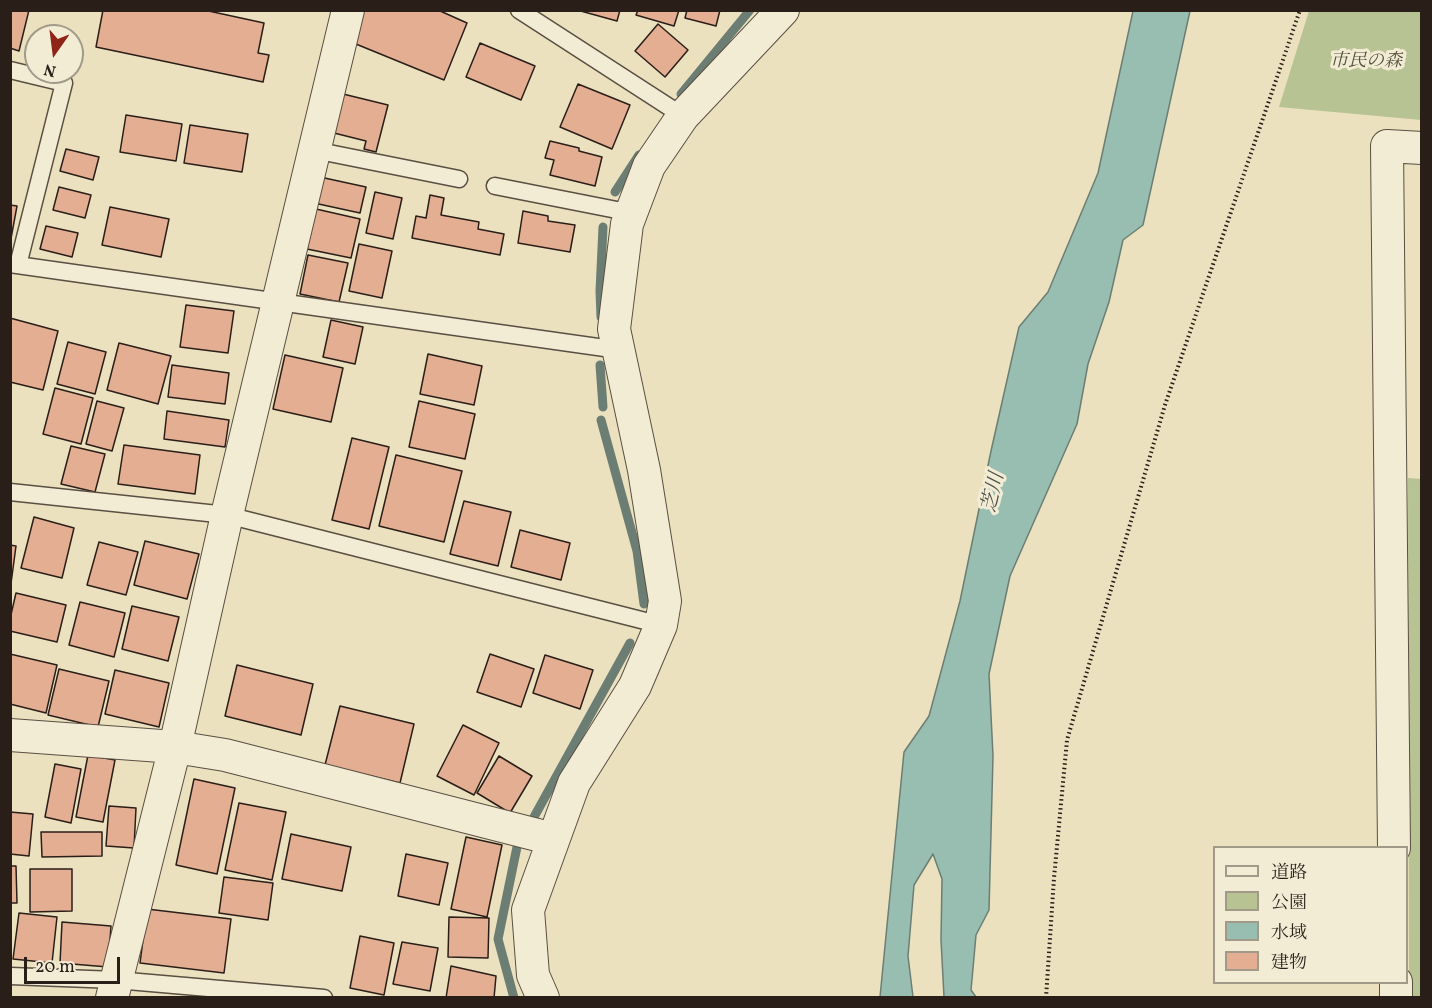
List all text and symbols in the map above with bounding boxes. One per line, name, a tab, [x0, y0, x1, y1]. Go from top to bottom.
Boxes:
north arrow	[24, 24, 84, 84]
park label: 市民の森	[1330, 52, 1402, 74]
text: N	[42, 57, 58, 82]
water label: 芝川	[979, 471, 1011, 515]
legend	[1213, 846, 1408, 984]
text: 道路	[1271, 861, 1307, 886]
text: 公園	[1271, 891, 1307, 916]
text: 水域	[1271, 921, 1307, 946]
scale bar	[27, 945, 123, 983]
text: 建物	[1271, 951, 1307, 976]
text: 20 m	[35, 955, 75, 980]

